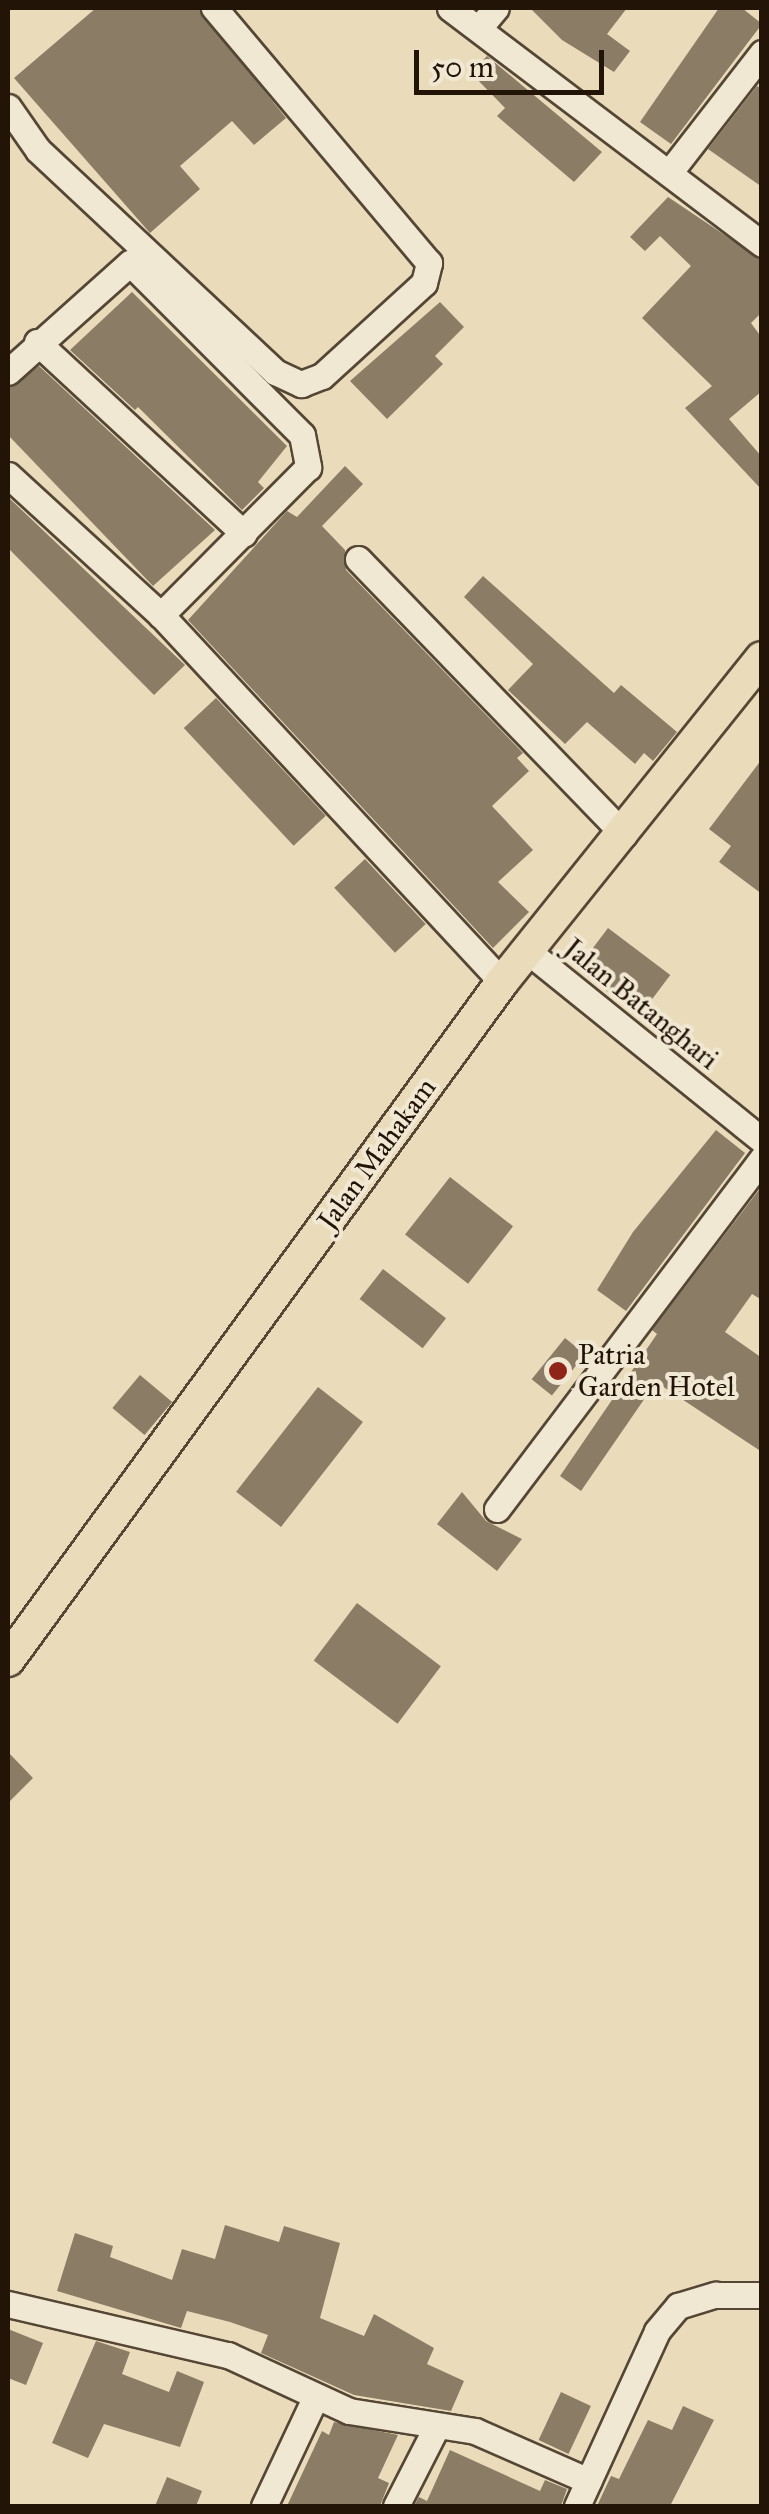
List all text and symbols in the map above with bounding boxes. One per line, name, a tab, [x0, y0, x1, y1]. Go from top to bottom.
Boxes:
scale bar	[419, 30, 609, 92]
text: 50 m	[431, 49, 494, 85]
street label: Jalan Batanghari	[557, 931, 725, 1077]
street label: Jalan Mahakam	[311, 1072, 443, 1236]
place label: Patria Garden Hotel	[578, 1338, 735, 1404]
marker: Patria Garden Hotel	[547, 1360, 569, 1382]

